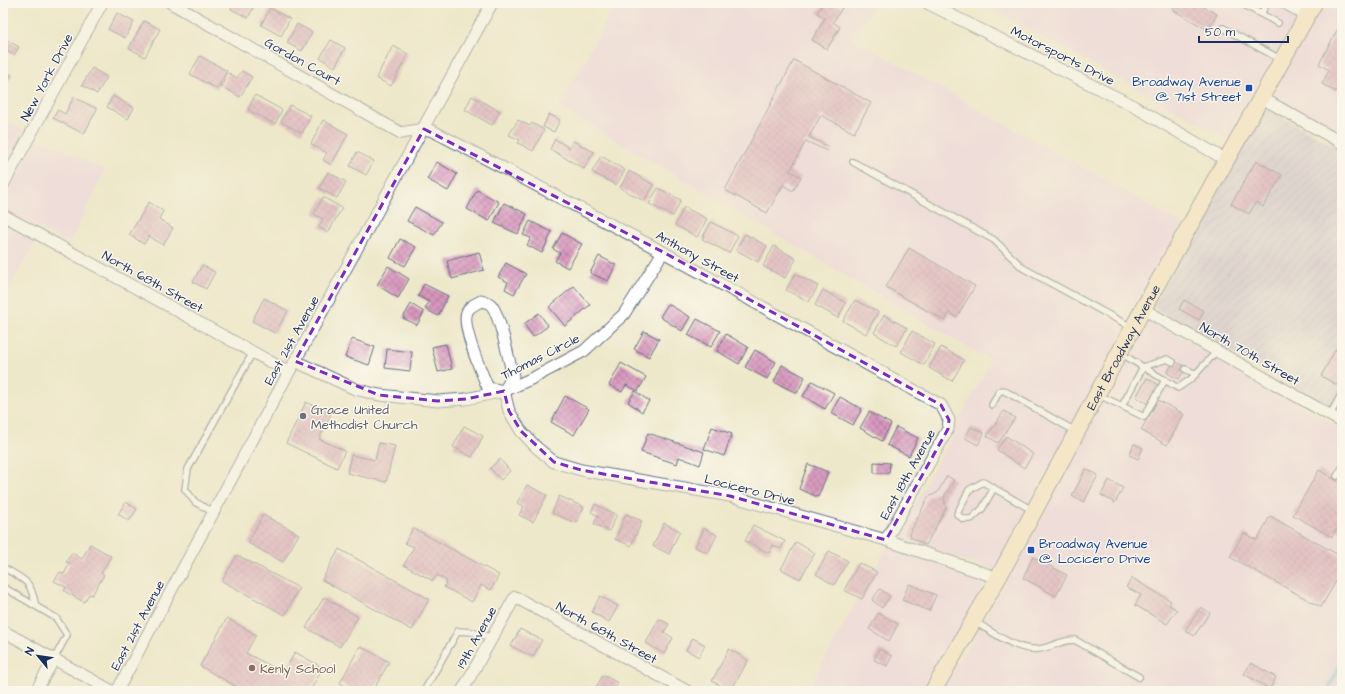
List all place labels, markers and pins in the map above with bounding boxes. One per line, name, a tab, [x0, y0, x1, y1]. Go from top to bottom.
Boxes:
place label: Broadway Avenue @ 71st Street	[1132, 73, 1242, 106]
marker: Broadway Avenue @ 71st Street	[1244, 83, 1254, 93]
place label: Grace United Methodist Church	[311, 401, 418, 434]
marker: Grace United Methodist Church	[298, 411, 308, 421]
place label: Broadway Avenue @ Locicero Drive	[1039, 535, 1151, 568]
marker: Broadway Avenue @ Locicero Drive	[1026, 545, 1036, 555]
place label: Kenly School	[260, 660, 335, 679]
marker: Kenly School	[247, 663, 257, 673]

